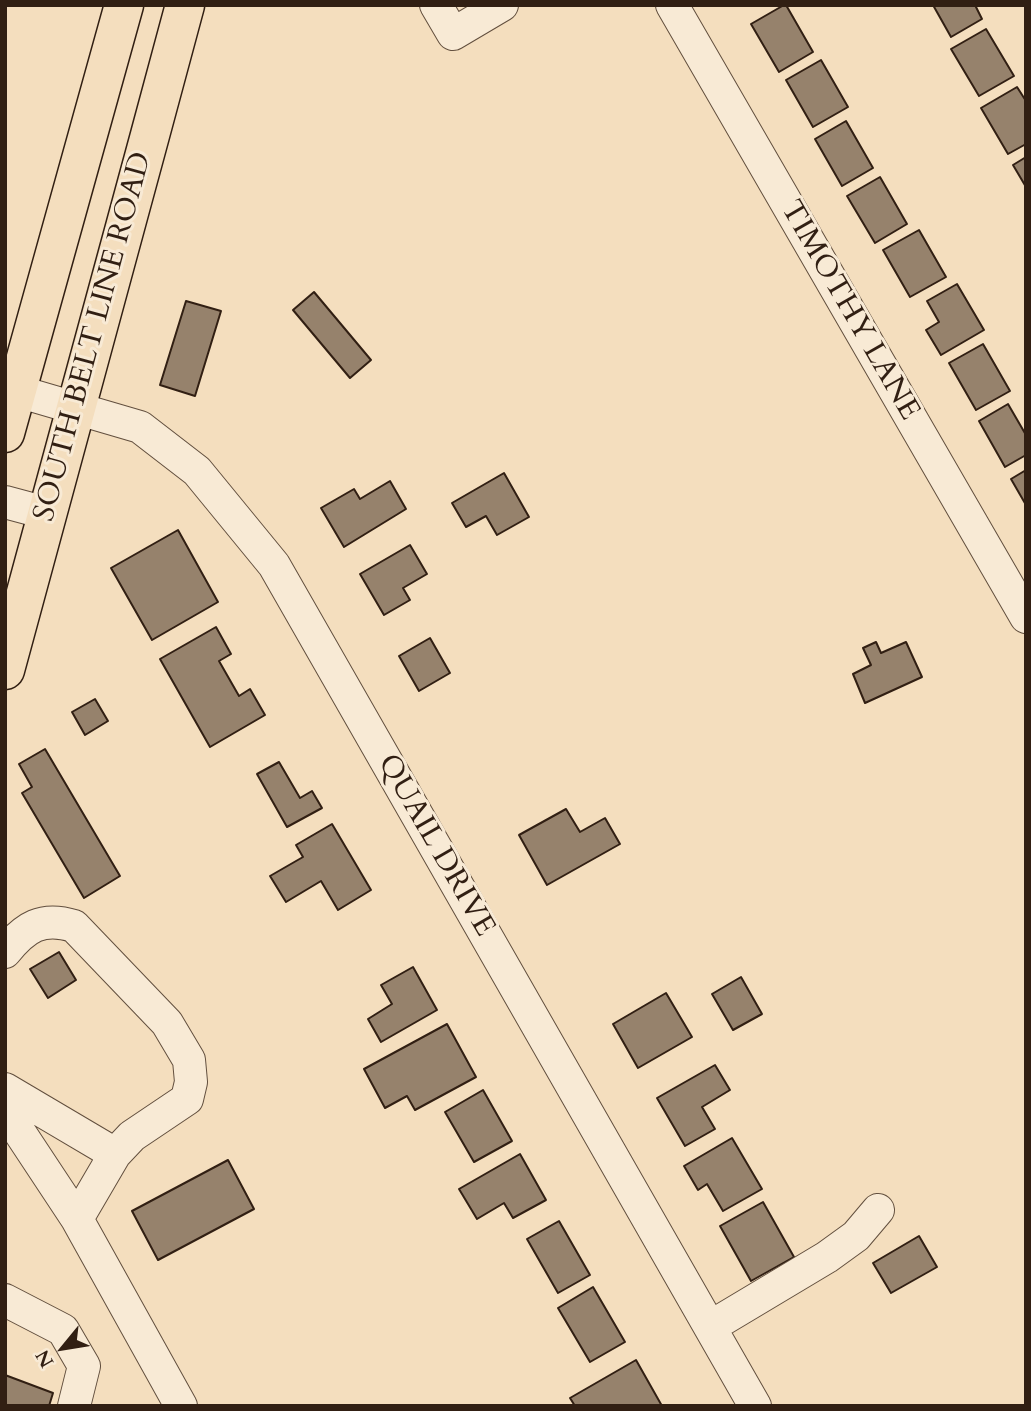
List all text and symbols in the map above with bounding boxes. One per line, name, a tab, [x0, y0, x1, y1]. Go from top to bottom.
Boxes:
street label: SOUTH BELT LINE ROAD	[27, 148, 161, 526]
street label: TIMOTHY LANE	[772, 195, 926, 427]
street label: QUAIL DRIVE	[368, 749, 502, 943]
north arrow	[28, 1313, 98, 1383]
text: N	[29, 1345, 60, 1372]

